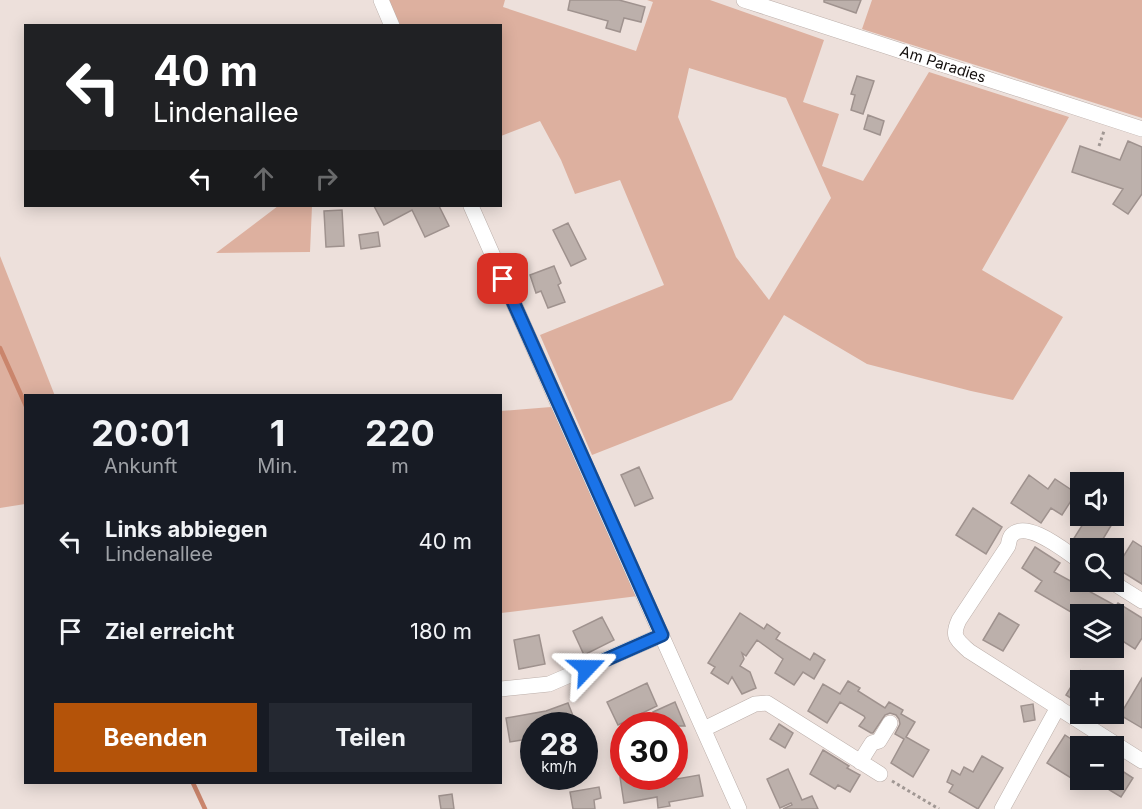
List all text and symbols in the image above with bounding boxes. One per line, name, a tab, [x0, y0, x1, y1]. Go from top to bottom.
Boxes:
street label: Am Paradies	[898, 41, 988, 87]
text: 40 m	[153, 45, 258, 96]
icon: left	[54, 48, 132, 126]
text: Lindenallee	[153, 96, 299, 129]
icon: left	[184, 162, 217, 195]
icon: ahead	[247, 162, 280, 195]
icon: right	[310, 162, 343, 195]
pin	[477, 253, 528, 304]
icon: arrive	[486, 262, 519, 295]
text: 20:01	[91, 411, 190, 455]
text: 1	[270, 411, 285, 455]
text: 220	[365, 411, 435, 455]
text: Ankunft	[104, 454, 177, 478]
text: Min.	[257, 454, 298, 478]
text: m	[391, 454, 409, 478]
map controls	[1070, 472, 1124, 790]
button: sound	[1070, 472, 1124, 526]
text: Links abbiegen	[105, 516, 268, 542]
icon: left	[54, 525, 87, 558]
text: 40 m	[418, 528, 472, 554]
button: search	[1070, 538, 1124, 592]
text: Lindenallee	[105, 542, 213, 566]
button: layers	[1070, 604, 1124, 658]
icon: arrive	[54, 615, 87, 648]
text: Ziel erreicht	[105, 618, 234, 644]
text: 180 m	[410, 618, 472, 644]
position arrow	[555, 636, 619, 700]
button: +	[1070, 670, 1124, 724]
button: Beenden	[54, 703, 257, 772]
button: Teilen	[269, 703, 472, 772]
speed limit sign: 30	[610, 712, 688, 790]
text: 28	[540, 726, 578, 762]
button: −	[1070, 736, 1124, 790]
text: km/h	[541, 757, 577, 776]

